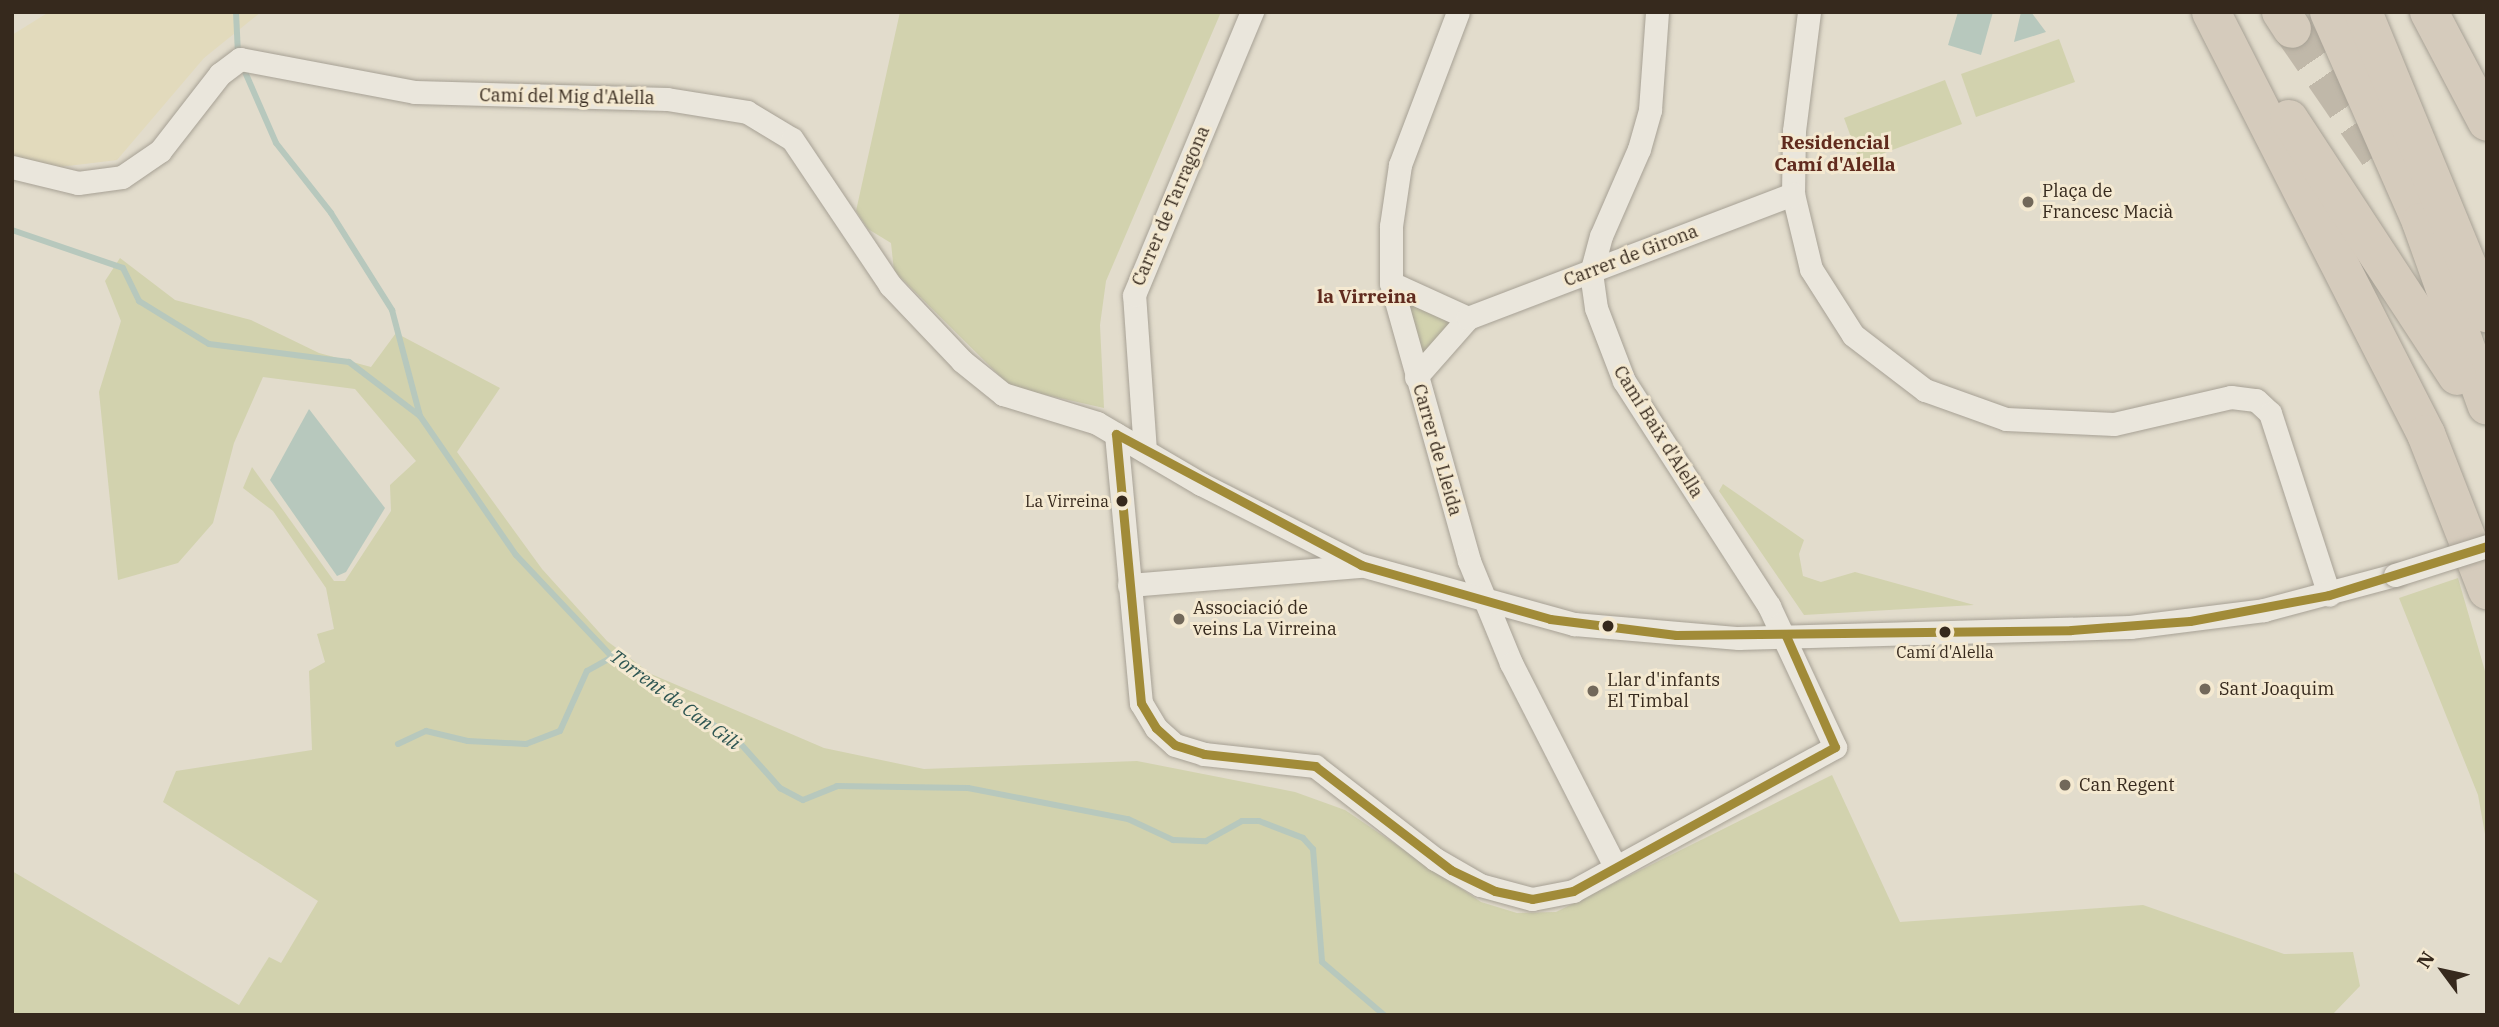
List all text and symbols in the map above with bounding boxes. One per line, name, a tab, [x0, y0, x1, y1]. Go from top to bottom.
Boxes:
street label: Camí del Mig d'Alella	[479, 85, 655, 109]
street label: Carrer de Tarragona	[1128, 123, 1214, 289]
district label: Residencial Camí d'Alella	[1774, 132, 1896, 176]
place label: Plaça de Francesc Macià	[2042, 181, 2173, 224]
marker: Plaça de Francesc Macià	[2020, 194, 2036, 210]
street label: Carrer de Girona	[1561, 220, 1701, 292]
district label: la Virreina	[1317, 286, 1417, 308]
street label: Camí Baix d'Alella	[1609, 362, 1707, 502]
street label: Carrer de Lleida	[1408, 382, 1466, 518]
place label: La Virreina	[1025, 491, 1109, 511]
marker: La Virreina	[1115, 494, 1129, 508]
place label: Associació de veins La Virreina	[1193, 598, 1337, 640]
marker: Associació de veins La Virreina	[1171, 611, 1187, 627]
unlabelled marker	[1601, 619, 1615, 633]
marker: Camí d'Alella	[1938, 625, 1952, 639]
place label: Camí d'Alella	[1896, 642, 1994, 662]
water label: Torrent de Can Gili	[605, 645, 745, 755]
place label: Llar d'infants El Timbal	[1607, 670, 1720, 712]
place label: Sant Joaquim	[2219, 678, 2334, 700]
marker: Sant Joaquim	[2197, 681, 2213, 697]
marker: Llar d'infants El Timbal	[1585, 683, 1601, 699]
place label: Can Regent	[2079, 774, 2175, 796]
marker: Can Regent	[2057, 777, 2073, 793]
north arrow	[2408, 936, 2478, 1006]
text: N	[2411, 947, 2440, 972]

